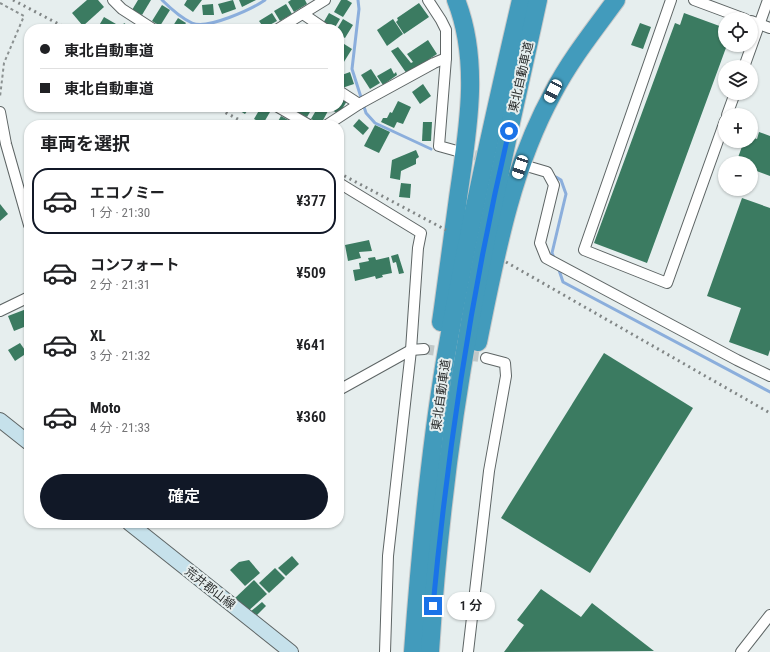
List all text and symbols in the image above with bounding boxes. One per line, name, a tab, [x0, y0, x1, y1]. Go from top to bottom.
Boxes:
map controls	[718, 12, 758, 196]
button: locate	[718, 12, 758, 52]
street label: 東北自動車道	[506, 40, 536, 114]
text: 東北自動車道	[64, 42, 154, 60]
button: layers	[718, 60, 758, 100]
car	[542, 78, 564, 104]
text: 東北自動車道	[64, 80, 154, 98]
button: +	[718, 108, 758, 148]
route start	[500, 122, 518, 140]
text: 車両を選択	[40, 133, 130, 154]
car	[511, 154, 529, 180]
button: −	[718, 156, 758, 196]
icon: car	[42, 183, 78, 219]
text: エコノミー	[90, 184, 165, 202]
text: ¥377	[296, 192, 326, 210]
text: 1 分 · 21:30	[90, 205, 150, 220]
icon: car	[42, 255, 78, 291]
text: コンフォート	[90, 256, 180, 274]
text: ¥509	[296, 264, 326, 282]
text: 2 分 · 21:31	[90, 277, 150, 292]
icon: car	[42, 327, 78, 363]
text: XL	[90, 327, 106, 345]
text: ¥641	[296, 336, 326, 354]
text: 3 分 · 21:32	[90, 348, 150, 363]
street label: 東北自動車道	[429, 358, 453, 432]
icon: car	[42, 399, 78, 435]
text: Moto	[90, 399, 121, 417]
text: ¥360	[296, 408, 326, 426]
text: 4 分 · 21:33	[90, 420, 150, 435]
button: 確定	[40, 474, 328, 520]
street label: 荒井郡山線	[182, 564, 238, 612]
callout: 1 分	[447, 592, 495, 620]
route end	[424, 597, 442, 615]
text: 1 分	[460, 598, 482, 613]

